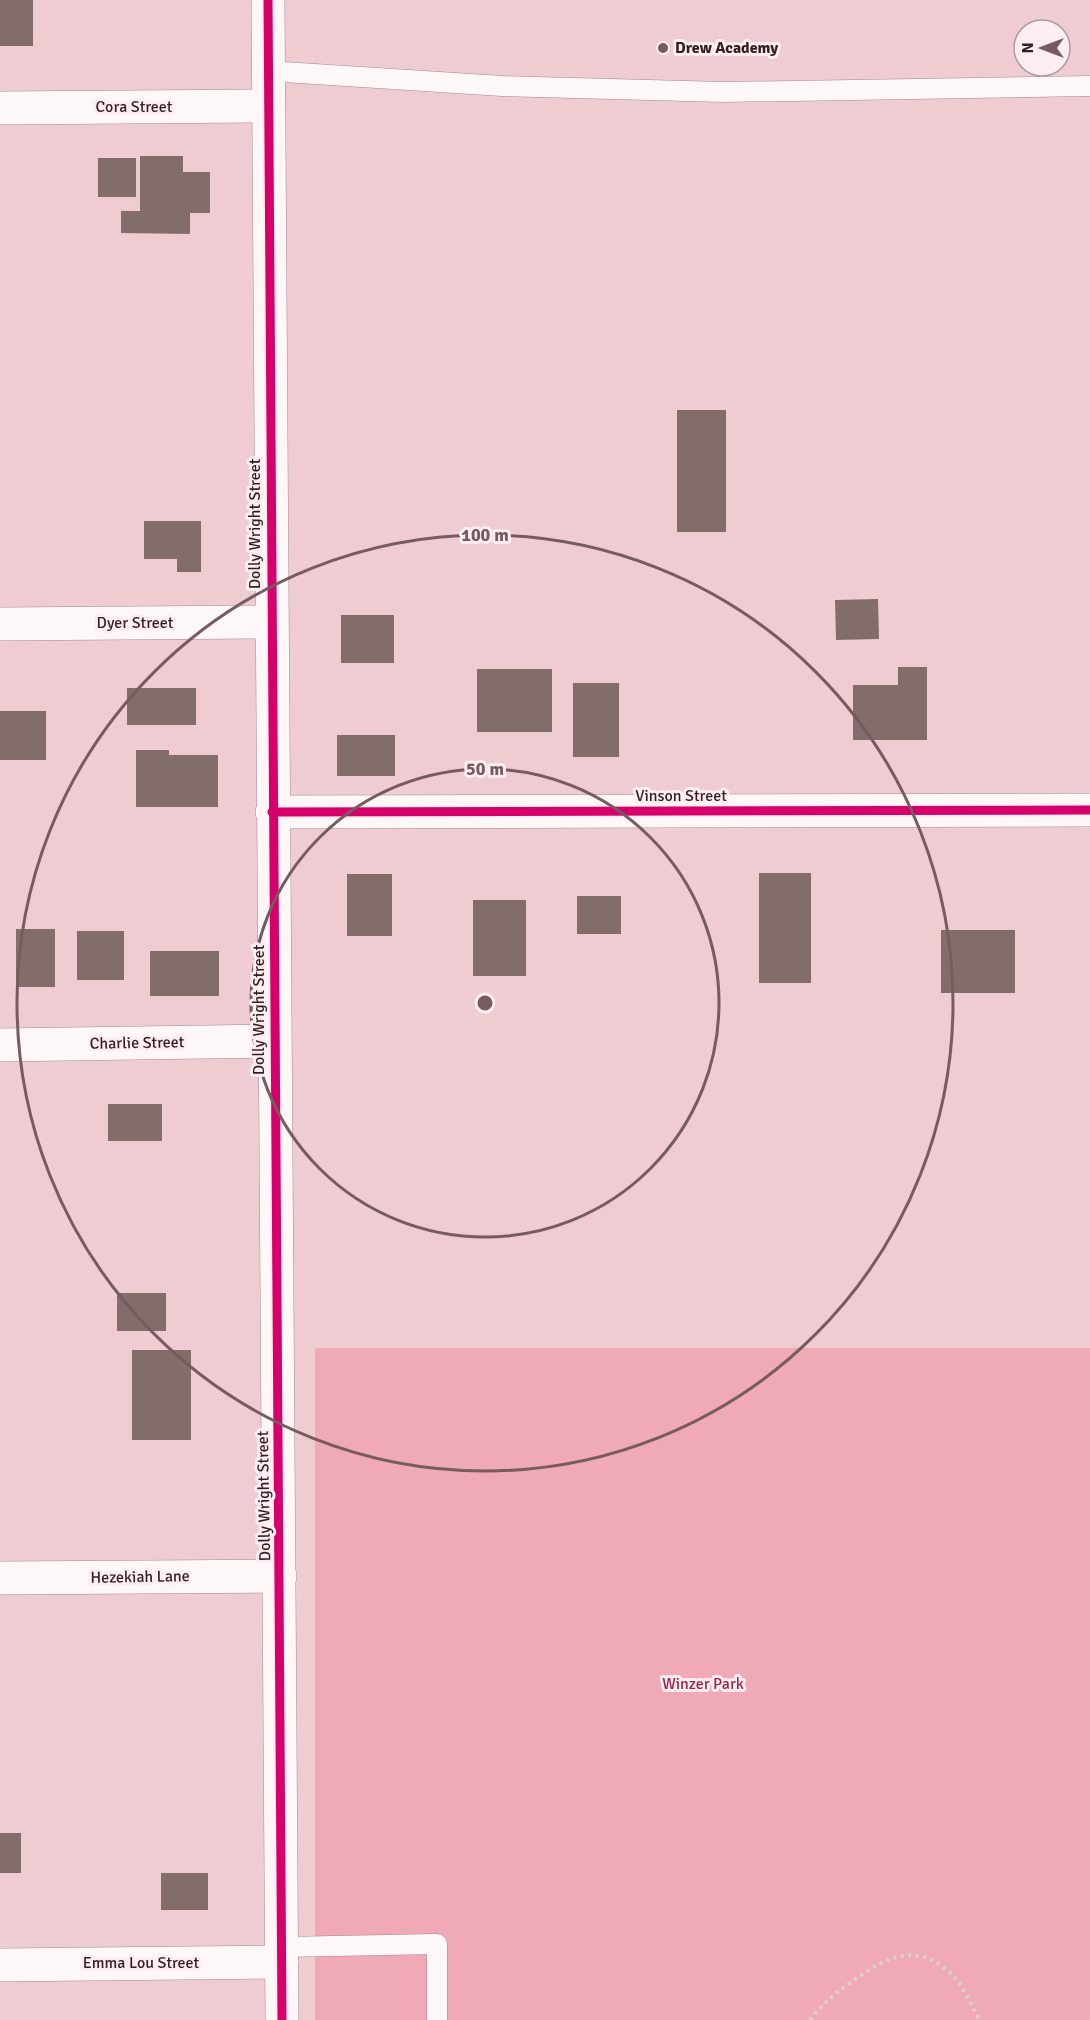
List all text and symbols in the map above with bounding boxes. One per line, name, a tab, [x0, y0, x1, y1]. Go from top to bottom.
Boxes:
north arrow	[1012, 18, 1072, 78]
place label: Drew Academy	[675, 38, 778, 58]
marker: Drew Academy	[656, 41, 670, 55]
text: N	[1018, 42, 1038, 54]
street label: Cora Street	[96, 97, 173, 117]
street label: Dolly Wright Street	[245, 458, 265, 589]
text: 100 m	[461, 524, 509, 546]
street label: Dyer Street	[97, 613, 174, 633]
text: 50 m	[466, 758, 504, 780]
street label: Vinson Street	[635, 786, 727, 806]
street label: Dolly Wright Street	[249, 944, 269, 1075]
centre of rings	[475, 993, 495, 1013]
street label: Charlie Street	[90, 1032, 185, 1054]
street label: Dolly Wright Street	[253, 1430, 275, 1561]
street label: Hezekiah Lane	[90, 1566, 190, 1588]
park label: Winzer Park	[662, 1674, 744, 1694]
street label: Emma Lou Street	[83, 1953, 200, 1973]

